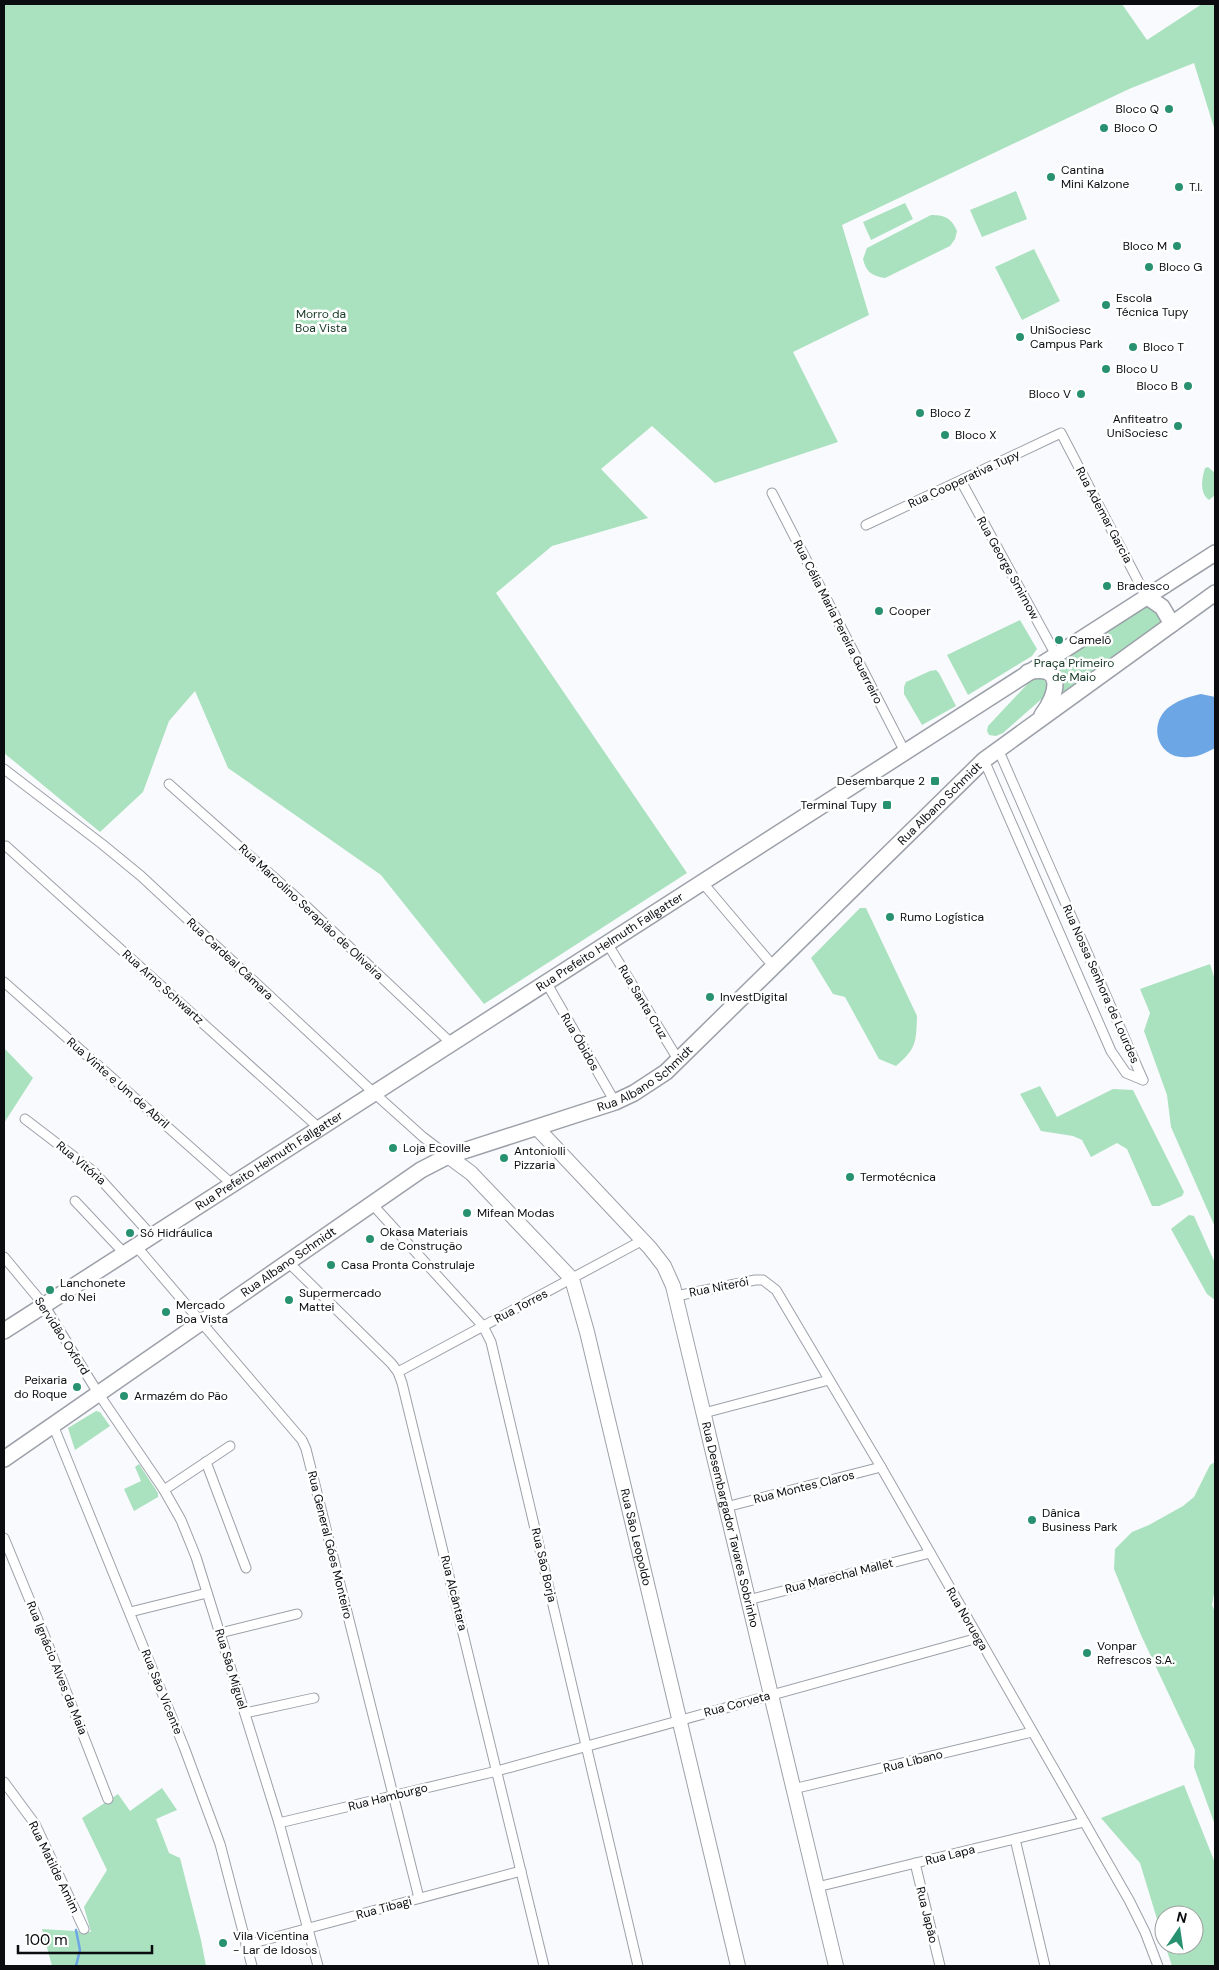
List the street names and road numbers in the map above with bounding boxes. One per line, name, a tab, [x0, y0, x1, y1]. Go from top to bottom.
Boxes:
street label: Rua Cooperativa Tupy	[905, 446, 1023, 512]
street label: Rua Ademar Garcia	[1072, 464, 1136, 566]
street label: Rua George Smirnow	[973, 514, 1043, 622]
street label: Rua Célia Maria Pereira Guerreiro	[790, 537, 886, 707]
street label: Rua Albano Schmidt	[894, 758, 986, 849]
street label: Rua Marcolino Serapião de Oliveira	[235, 841, 387, 983]
street label: Rua Prefeito Helmuth Fallgatter	[533, 888, 687, 995]
street label: Rua Nossa Senhora de Lourdes	[1059, 902, 1143, 1066]
street label: Rua Cardeal Câmara	[183, 915, 277, 1003]
street label: Rua Arno Schwartz	[119, 946, 207, 1028]
street label: Rua Santa Cruz	[615, 962, 671, 1042]
street label: Rua Óbidos	[557, 1010, 603, 1074]
street label: Rua Vinte e Um de Abril	[63, 1034, 173, 1132]
street label: Rua Albano Schmidt	[595, 1042, 696, 1115]
street label: Rua Prefeito Helmuth Fallgatter	[192, 1107, 346, 1214]
street label: Rua Vitória	[53, 1138, 109, 1188]
street label: Rua Albano Schmidt	[238, 1223, 339, 1300]
street label: Rua Niterói	[688, 1273, 750, 1301]
street label: Rua Torres	[492, 1285, 550, 1327]
street label: Servidão Oxford	[31, 1294, 93, 1378]
street label: Rua Desembargador Tavares Sobrinho	[698, 1420, 763, 1629]
street label: Rua Montes Claros	[752, 1467, 856, 1507]
street label: Rua General Góes Monteiro	[304, 1469, 356, 1621]
street label: Rua São Leopoldo	[617, 1487, 655, 1587]
street label: Rua São Borja	[528, 1526, 560, 1604]
street label: Rua Alcântara	[437, 1554, 471, 1632]
street label: Rua Marechal Mallet	[783, 1555, 895, 1597]
street label: Rua Noruega	[942, 1584, 992, 1654]
street label: Rua Ignácio Alves da Maia	[23, 1599, 91, 1737]
street label: Rua São Miguel	[211, 1627, 251, 1711]
street label: Rua São Vicente	[138, 1647, 186, 1737]
street label: Rua Corveta	[702, 1688, 772, 1720]
street label: Rua Líbano	[882, 1746, 944, 1776]
street label: Rua Hamburgo	[347, 1779, 429, 1815]
street label: Rua Matilde Amim	[25, 1818, 83, 1916]
street label: Rua Lapa	[924, 1841, 976, 1869]
street label: Rua Japão	[912, 1885, 942, 1945]
street label: Rua Tibagi	[354, 1893, 414, 1923]

